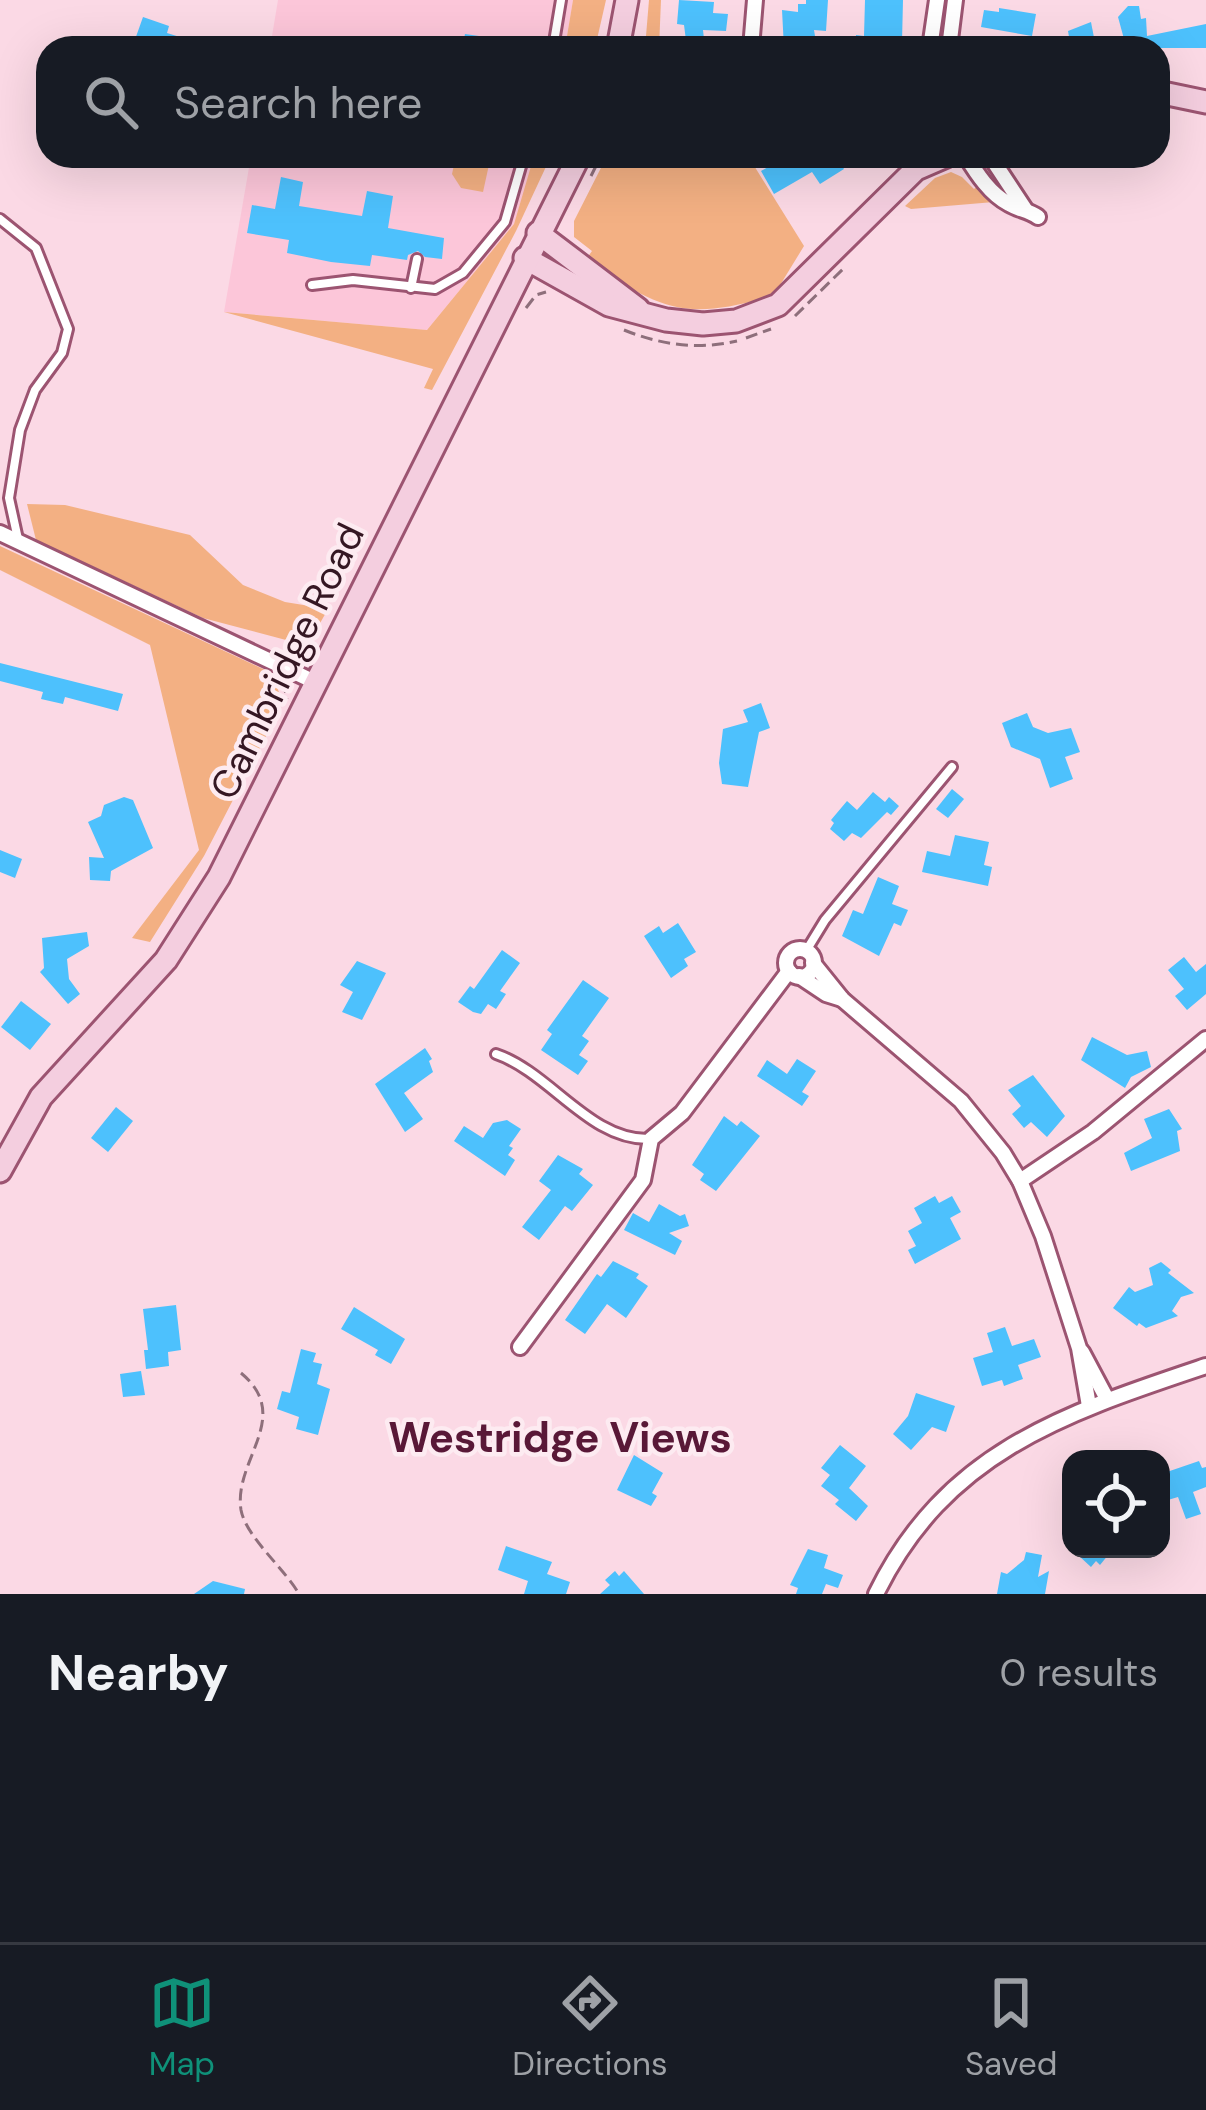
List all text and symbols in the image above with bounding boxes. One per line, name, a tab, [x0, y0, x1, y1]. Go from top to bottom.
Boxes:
search box	[36, 36, 1170, 168]
icon: search	[78, 69, 144, 135]
text: Search here	[174, 73, 422, 132]
street label: Cambridge Road	[198, 515, 376, 807]
district label: Westridge Views	[388, 1410, 732, 1465]
map controls	[1062, 1450, 1170, 1558]
button: locate	[1062, 1450, 1170, 1558]
text: Nearby	[48, 1639, 229, 1706]
text: 0 results	[1000, 1647, 1158, 1698]
tab: Map	[149, 1970, 215, 2085]
tab: Directions	[512, 1970, 668, 2085]
tab: Saved	[965, 1970, 1057, 2085]

